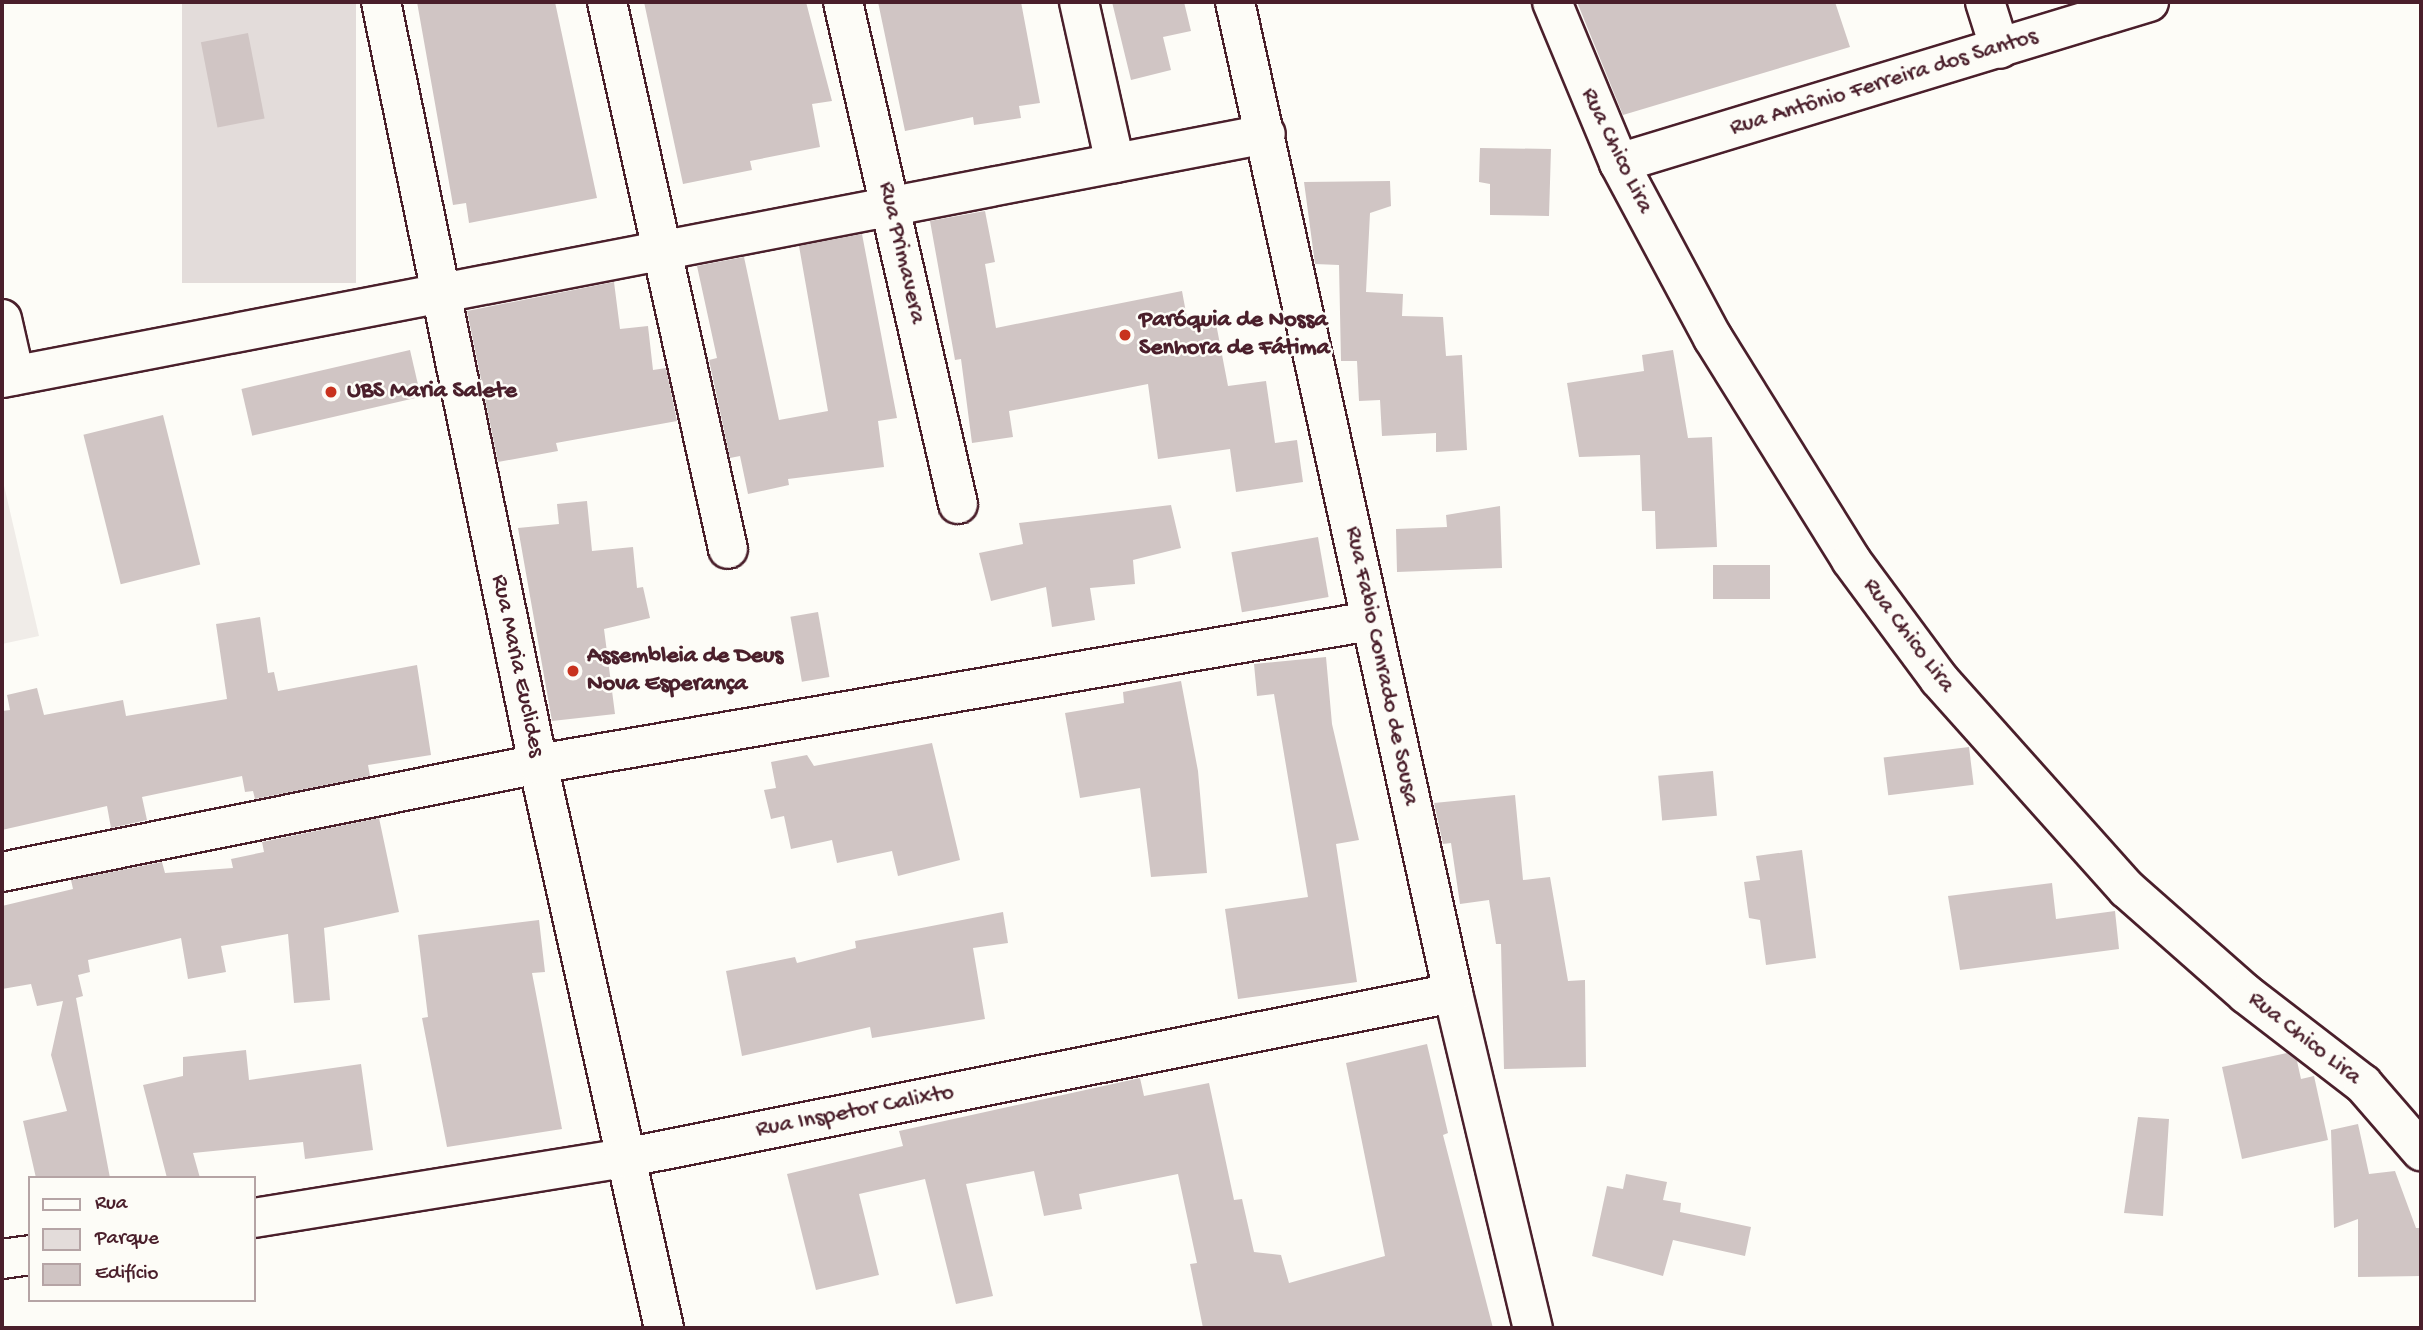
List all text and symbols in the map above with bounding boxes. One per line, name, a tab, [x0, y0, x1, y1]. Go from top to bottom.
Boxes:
street label: Rua Antônio Ferreira dos Santos	[1727, 22, 2041, 144]
street label: Rua Chico Lira	[1573, 84, 1659, 218]
street label: Rua Primavera	[871, 179, 931, 327]
place label: Paróquia de Nossa Senhora de Fátima	[1139, 307, 1330, 363]
marker: Paróquia de Nossa Senhora de Fátima	[1117, 327, 1133, 343]
place label: UBS Maria Salete	[347, 378, 517, 406]
marker: UBS Maria Salete	[321, 382, 341, 402]
street label: Rua Fabio Conrado de Sousa	[1337, 524, 1425, 808]
street label: Rua Maria Euclides	[484, 572, 550, 760]
street label: Rua Chico Lira	[1856, 573, 1960, 699]
place label: Assembleia de Deus Nova Esperança	[587, 643, 783, 699]
marker: Assembleia de Deus Nova Esperança	[565, 663, 581, 679]
street label: Rua Chico Lira	[2242, 986, 2366, 1092]
street label: Rua Inspetor Calixto	[754, 1079, 956, 1145]
legend	[28, 1176, 256, 1302]
text: Rua	[95, 1192, 128, 1217]
text: Parque	[95, 1227, 159, 1252]
text: Edifício	[95, 1262, 159, 1287]

